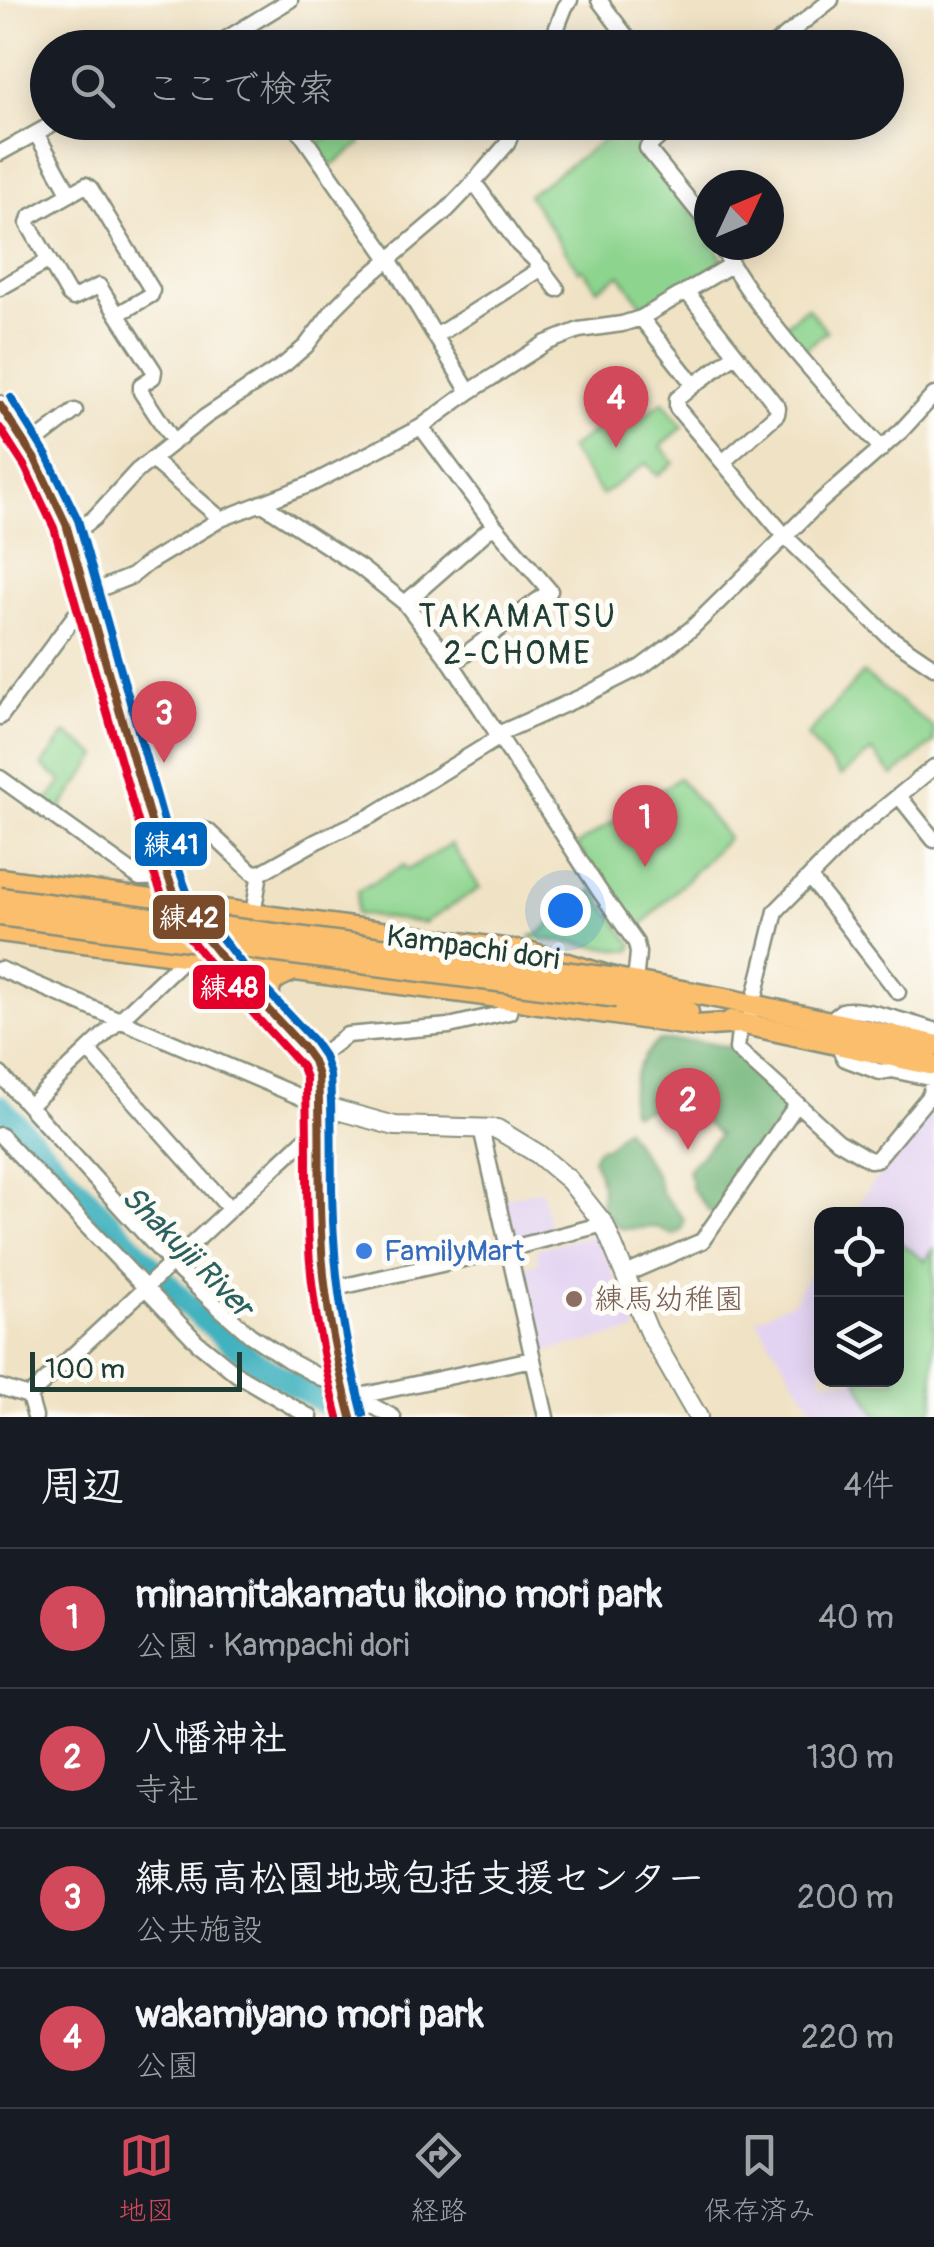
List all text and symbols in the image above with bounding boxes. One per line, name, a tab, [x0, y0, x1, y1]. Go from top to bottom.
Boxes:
search box	[30, 30, 904, 140]
icon: search	[65, 58, 120, 113]
text: ここで検索	[145, 65, 335, 113]
north arrow	[694, 170, 784, 260]
pin: 4	[584, 366, 648, 448]
district label: TAKAMATSU 2-CHOME	[419, 597, 617, 674]
pin: 3	[132, 680, 196, 763]
pin: 1	[612, 784, 678, 867]
line badge: 練41	[133, 820, 209, 868]
text: 練41	[143, 828, 199, 863]
your location	[540, 885, 591, 936]
line badge: 練42	[151, 893, 227, 941]
text: 練42	[159, 901, 219, 936]
street label: Kampachi dori	[384, 918, 562, 978]
line badge: 練48	[191, 963, 267, 1011]
text: 練48	[200, 971, 258, 1006]
pin: 2	[656, 1068, 720, 1150]
water label: Shakujii River	[113, 1178, 264, 1329]
map controls	[814, 1207, 904, 1387]
button: locate	[814, 1207, 904, 1297]
place label: FamilyMart	[384, 1233, 525, 1270]
marker: FamilyMart	[353, 1240, 375, 1262]
place label: 練馬幼稚園	[594, 1281, 744, 1318]
marker: 練馬幼稚園	[563, 1288, 585, 1310]
button: layers	[814, 1297, 904, 1387]
scale bar	[30, 1347, 242, 1392]
text: 100 m	[45, 1352, 125, 1387]
text: 周辺	[40, 1461, 124, 1513]
text: 4件	[843, 1466, 894, 1506]
text: minamitakamatu ikoino mori park	[135, 1571, 662, 1619]
text: 1	[66, 1598, 79, 1638]
text: 40 m	[818, 1598, 894, 1638]
text: 公園 · Kampachi dori	[135, 1626, 409, 1666]
text: 八幡神社	[135, 1715, 287, 1763]
text: 2	[64, 1738, 81, 1778]
text: 130 m	[806, 1738, 894, 1778]
text: 寺社	[135, 1770, 199, 1810]
text: 練馬高松園地域包括支援センター	[135, 1855, 705, 1903]
text: 3	[64, 1878, 81, 1918]
text: 200 m	[797, 1878, 894, 1918]
text: 公共施設	[135, 1910, 263, 1950]
text: wakamiyano mori park	[135, 1991, 484, 2039]
text: 4	[63, 2018, 82, 2058]
text: 220 m	[801, 2018, 894, 2058]
text: 公園	[135, 2046, 199, 2086]
tab: 地図	[118, 2128, 174, 2229]
tab: 経路	[411, 2128, 467, 2229]
tab: 保存済み	[704, 2128, 816, 2229]

